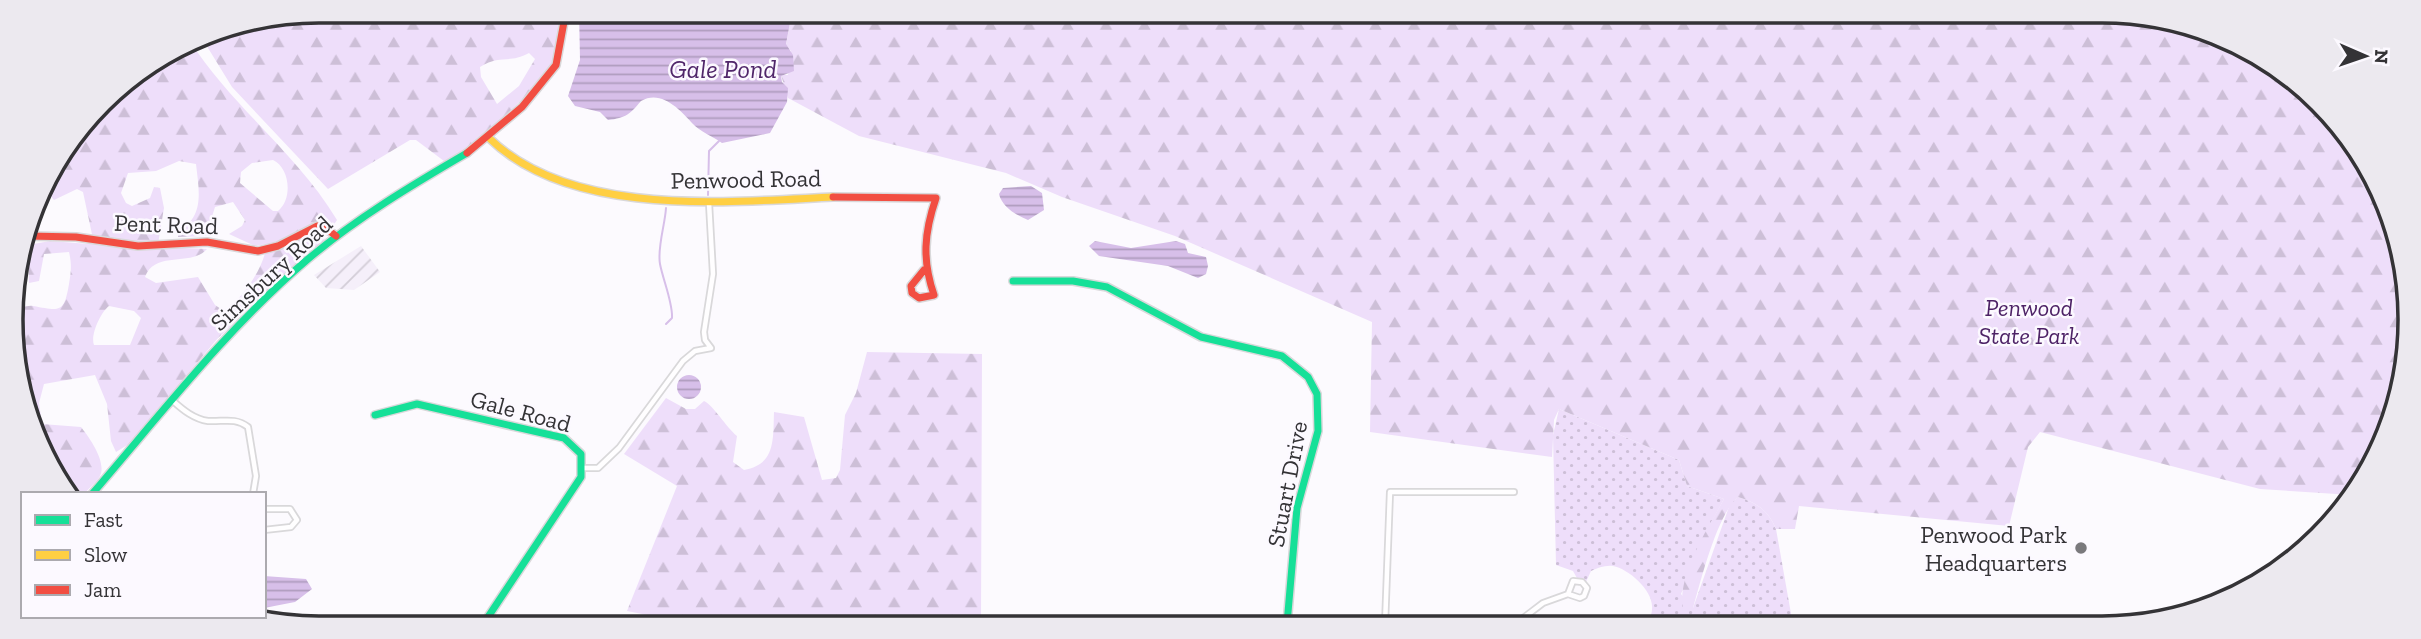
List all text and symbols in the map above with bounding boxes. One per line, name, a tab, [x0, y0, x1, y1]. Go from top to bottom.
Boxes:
north arrow	[2330, 21, 2400, 91]
text: N	[2370, 49, 2393, 64]
water label: Gale Pond	[669, 53, 777, 85]
street label: Penwood Road	[670, 163, 822, 195]
street label: Pent Road	[113, 208, 219, 240]
street label: Simsbury Road	[204, 209, 338, 337]
park label: Penwood State Park	[1978, 293, 2080, 350]
street label: Gale Road	[468, 384, 574, 438]
street label: Stuart Drive	[1261, 419, 1313, 549]
legend	[21, 492, 266, 618]
text: Fast	[84, 507, 123, 532]
place label: Penwood Park Headquarters	[1920, 520, 2068, 577]
marker: Penwood Park Headquarters	[2073, 540, 2089, 556]
text: Slow	[84, 542, 127, 567]
text: Jam	[84, 577, 121, 602]

